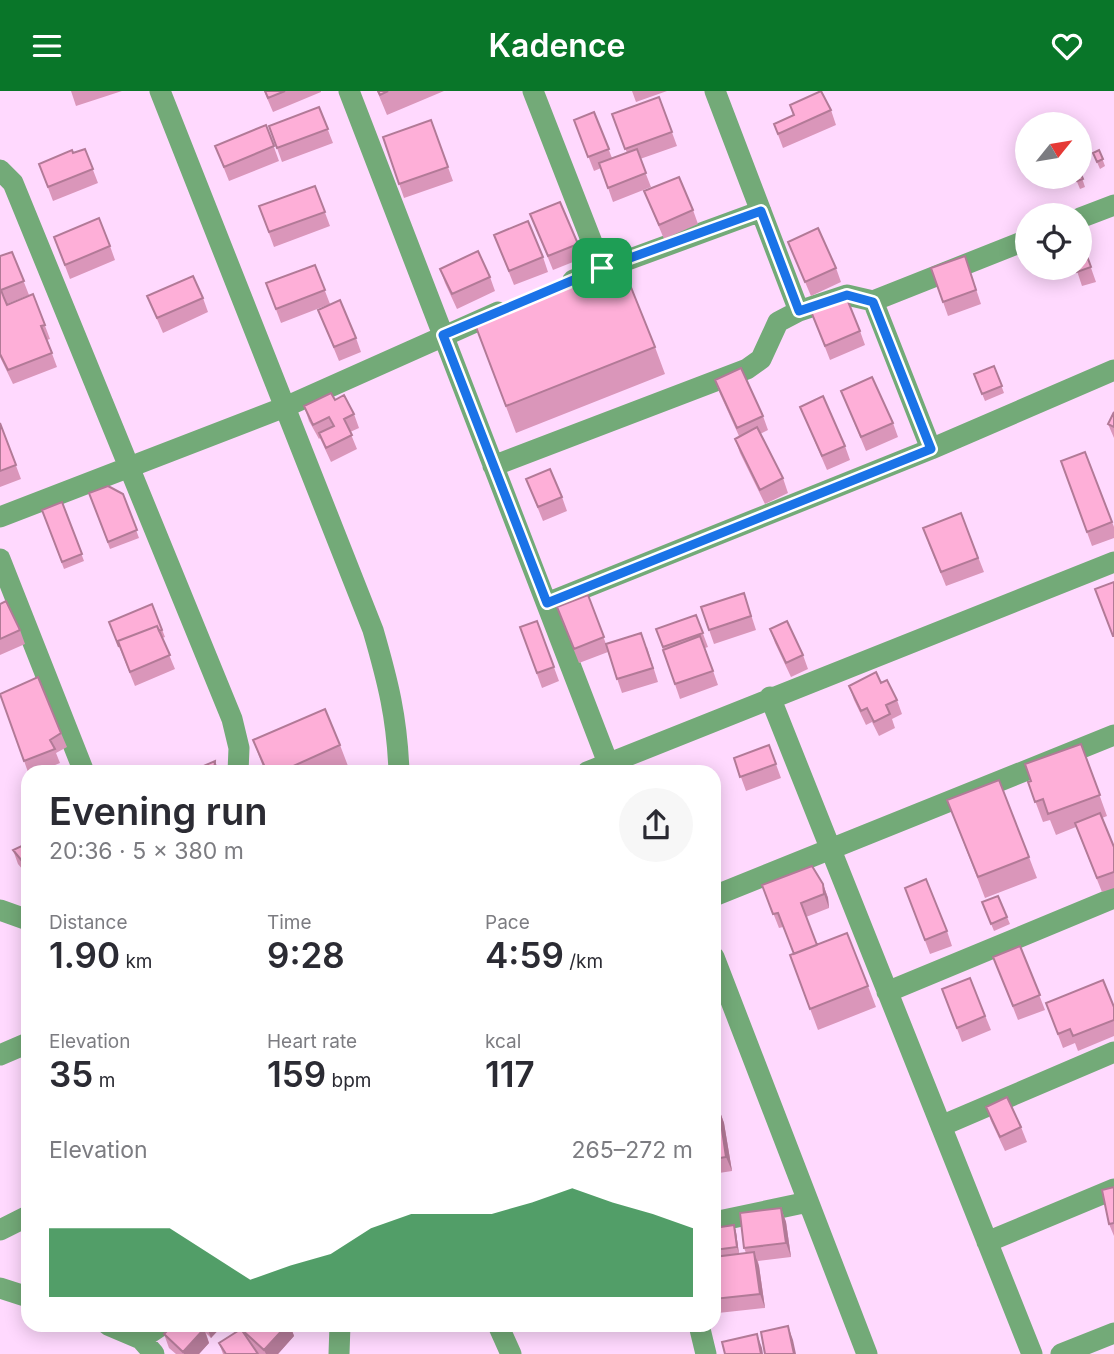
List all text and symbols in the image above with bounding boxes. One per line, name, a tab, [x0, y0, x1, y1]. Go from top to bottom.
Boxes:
text: Kadence	[489, 26, 625, 65]
icon: menu	[28, 27, 66, 65]
icon: heart	[1048, 27, 1086, 65]
north arrow	[1015, 112, 1092, 189]
map controls	[1015, 112, 1092, 280]
button: locate	[1015, 203, 1092, 280]
pin	[572, 238, 632, 298]
icon: arrive	[583, 249, 621, 287]
text: Evening run	[49, 788, 267, 834]
button: share	[619, 788, 693, 862]
text: 20:36 · 5 × 380 m	[49, 837, 244, 865]
text: Distance	[49, 911, 127, 934]
text: Time	[267, 911, 312, 934]
text: Pace	[485, 911, 530, 934]
text: 1.90	[49, 934, 120, 976]
text: 9:28	[267, 934, 345, 976]
text: 4:59	[485, 934, 564, 976]
text: km	[120, 950, 152, 973]
text: /km	[564, 950, 603, 973]
text: Elevation	[49, 1030, 130, 1053]
text: Heart rate	[267, 1030, 357, 1053]
text: kcal	[485, 1030, 521, 1053]
text: 35	[49, 1053, 93, 1095]
text: 159	[267, 1053, 326, 1095]
text: 117	[485, 1053, 535, 1095]
text: m	[93, 1069, 115, 1092]
text: bpm	[326, 1069, 371, 1092]
text: Elevation	[49, 1136, 148, 1164]
text: 265–272 m	[572, 1136, 693, 1164]

